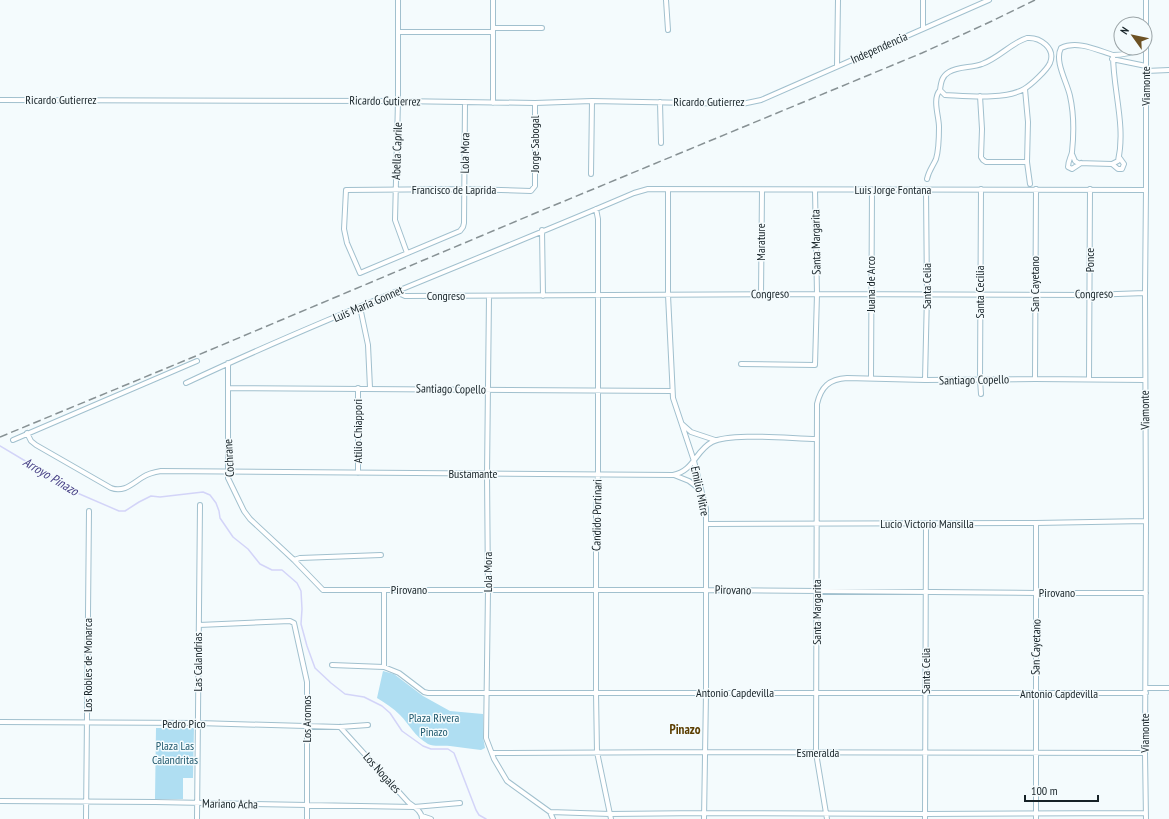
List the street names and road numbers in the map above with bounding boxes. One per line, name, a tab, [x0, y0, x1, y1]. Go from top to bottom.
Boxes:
street label: Independencia	[848, 28, 910, 67]
street label: Viamonte	[1138, 66, 1153, 107]
street label: Ricardo Gutierrez	[25, 92, 97, 107]
street label: Ricardo Gutierrez	[349, 92, 421, 109]
street label: Ricardo Gutierrez	[673, 94, 745, 109]
street label: Jorge Sabogal	[527, 115, 542, 174]
street label: Abella Caprile	[388, 122, 405, 180]
street label: Lola Mora	[457, 132, 472, 173]
street label: Francisco de Laprida	[412, 182, 496, 197]
street label: Luis Jorge Fontana	[855, 182, 932, 197]
street label: Santa Margarita	[807, 209, 824, 275]
street label: Marature	[753, 223, 768, 261]
street label: Ponce	[1082, 248, 1097, 272]
street label: Juana de Arco	[863, 256, 878, 313]
street label: San Cayetano	[1027, 256, 1042, 312]
street label: Santa Celia	[919, 263, 934, 309]
street label: Santa Cecilia	[972, 265, 987, 318]
street label: Luis María Gonnet	[330, 282, 406, 325]
street label: Congreso	[751, 286, 789, 301]
street label: Congreso	[1075, 286, 1113, 301]
street label: Congreso	[427, 288, 465, 303]
street label: Santiago Copello	[939, 371, 1009, 388]
street label: Santiago Copello	[416, 380, 486, 397]
street label: Viamonte	[1137, 390, 1152, 431]
street label: Atilio Chiappori	[350, 399, 365, 463]
street label: Cochrane	[220, 439, 237, 478]
street label: Emilio Mitre	[688, 465, 713, 517]
street label: Bustamante	[448, 466, 498, 481]
street label: Candido Portinari	[588, 479, 605, 551]
street label: Lucio Victorio Mansilla	[880, 516, 974, 531]
street label: Lola Mora	[480, 551, 495, 592]
street label: Santa Margarita	[809, 579, 824, 645]
street label: Pirovano	[391, 582, 427, 597]
street label: Pirovano	[715, 582, 751, 597]
street label: Pirovano	[1039, 585, 1075, 600]
street label: Los Robles de Monarca	[80, 618, 95, 712]
street label: San Cayetano	[1028, 619, 1043, 675]
street label: Las Calandrias	[190, 632, 205, 692]
street label: Santa Celia	[918, 648, 933, 694]
street label: Antonio Capdevilla	[696, 685, 774, 700]
street label: Antonio Capdevilla	[1020, 686, 1098, 701]
street label: Los Aromos	[299, 695, 314, 743]
street label: Viamonte	[1137, 713, 1152, 754]
street label: Pedro Pico	[162, 716, 206, 731]
street label: Esmeralda	[797, 745, 840, 760]
street label: Los Nogales	[360, 749, 405, 796]
street label: Mariano Acha	[202, 796, 258, 811]

